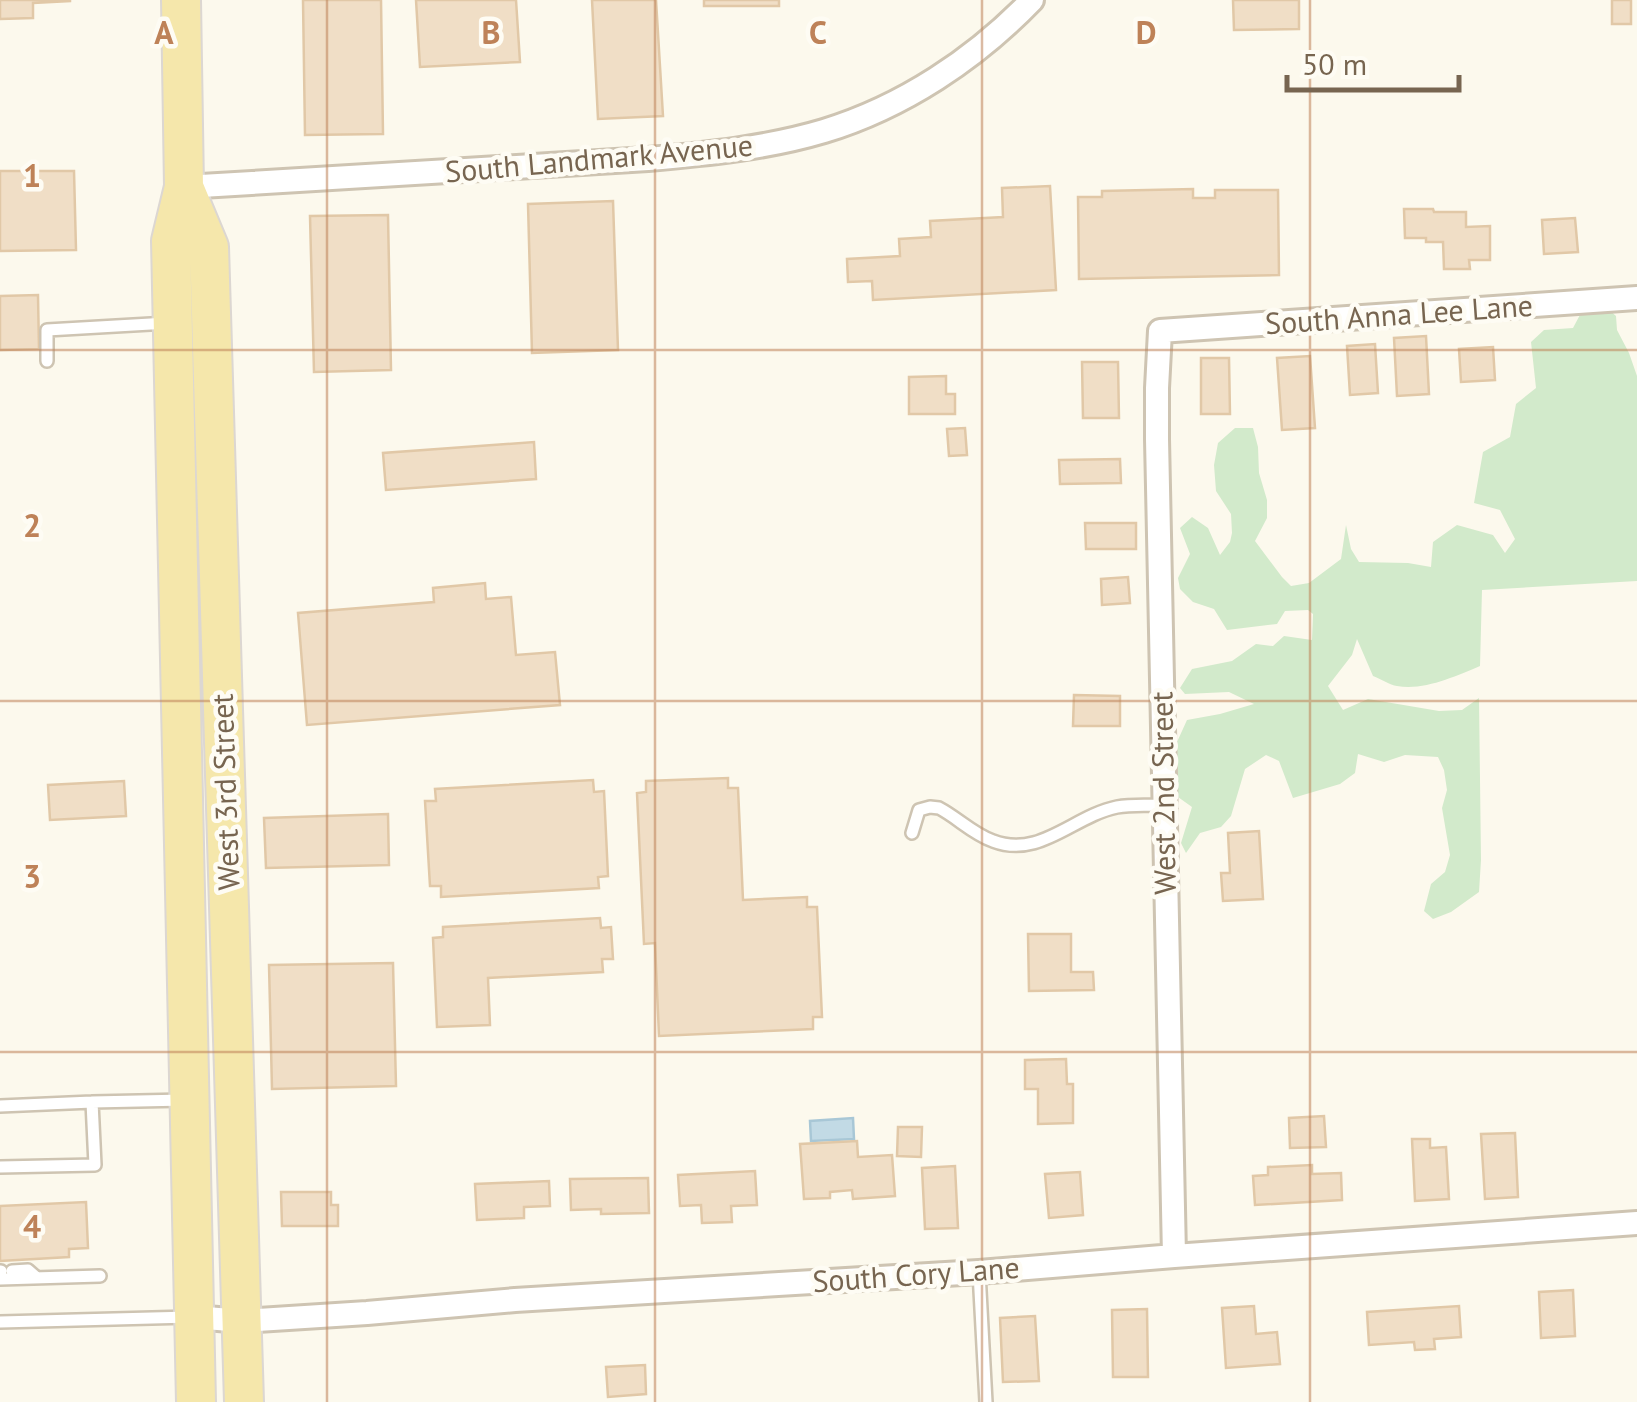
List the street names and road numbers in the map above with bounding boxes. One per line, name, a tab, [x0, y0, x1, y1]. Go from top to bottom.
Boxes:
street label: South Landmark Avenue	[443, 125, 754, 190]
street label: South Anna Lee Lane	[1264, 285, 1534, 342]
street label: West 2nd Street	[1141, 691, 1184, 895]
street label: West 3rd Street	[202, 693, 247, 891]
street label: South Cory Lane	[811, 1247, 1021, 1300]

